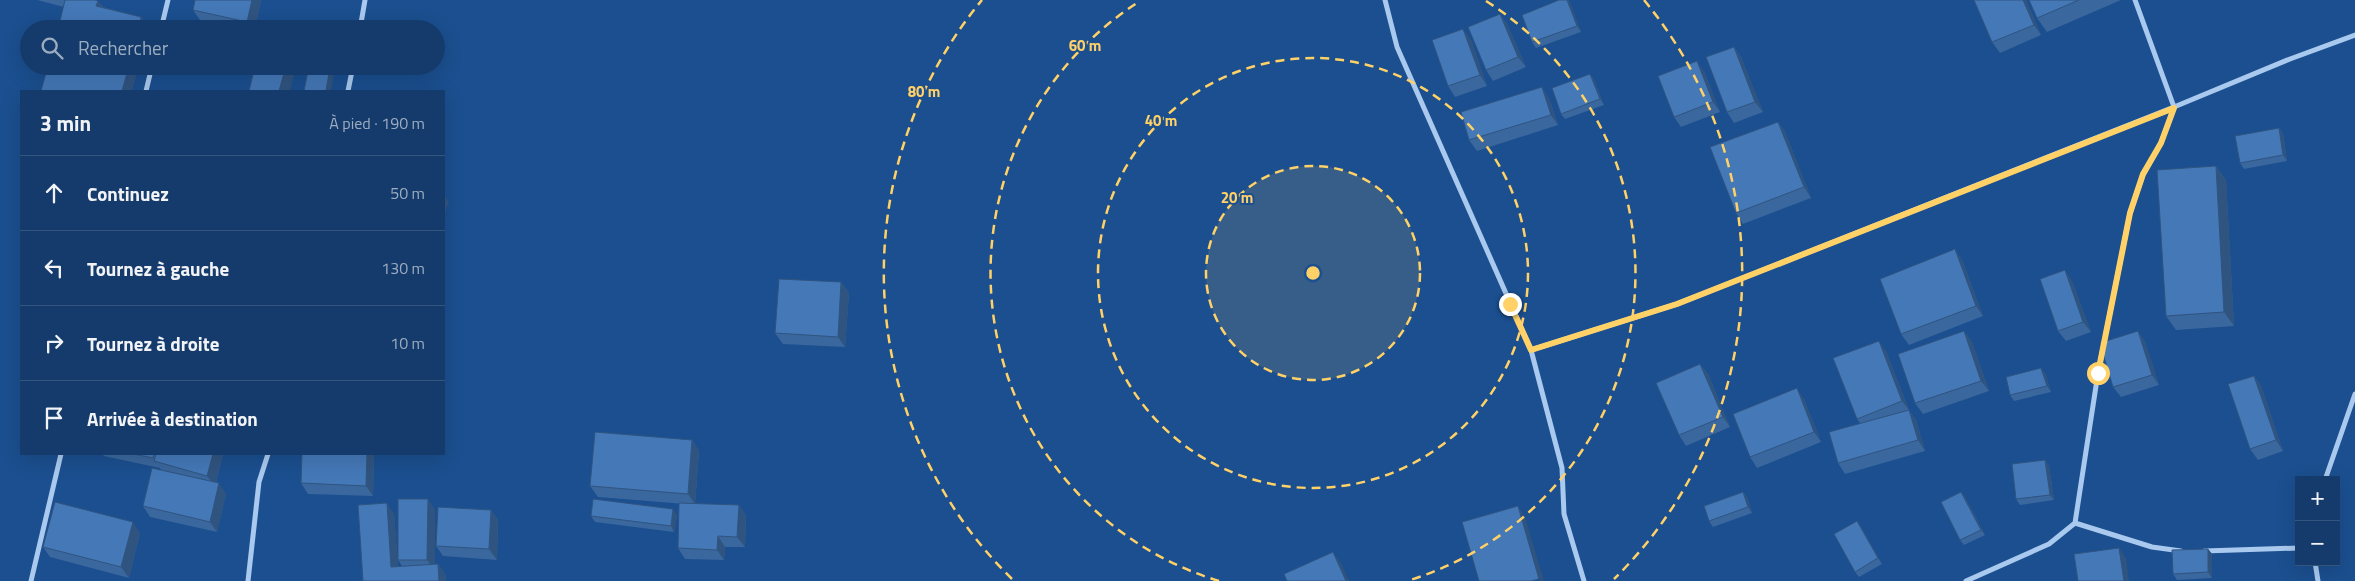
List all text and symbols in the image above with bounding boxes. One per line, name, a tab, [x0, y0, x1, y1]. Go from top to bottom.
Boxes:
search box	[20, 20, 445, 75]
text: Rechercher	[78, 33, 168, 62]
icon: search	[38, 34, 66, 62]
text: 60 m	[1069, 34, 1101, 57]
text: 80 m	[908, 80, 940, 103]
text: 3 min	[40, 107, 91, 139]
text: 40 m	[1145, 109, 1177, 132]
text: À pied · 190 m	[329, 111, 425, 135]
icon: ahead	[40, 179, 68, 207]
text: Continuez	[87, 179, 169, 208]
text: 50 m	[390, 181, 425, 205]
text: 20 m	[1221, 186, 1253, 209]
icon: left	[40, 254, 68, 282]
text: Tournez à gauche	[87, 254, 229, 283]
text: 130 m	[381, 256, 425, 280]
centre of rings	[1304, 264, 1322, 282]
route end	[1499, 293, 1522, 316]
icon: right	[40, 329, 68, 357]
text: Tournez à droite	[87, 329, 219, 358]
text: 10 m	[390, 331, 425, 355]
route start	[2087, 362, 2110, 385]
icon: arrive	[40, 404, 68, 432]
text: Arrivée à destination	[87, 404, 258, 433]
map controls	[2295, 476, 2340, 566]
button: +	[2295, 476, 2340, 521]
button: −	[2295, 521, 2340, 566]

